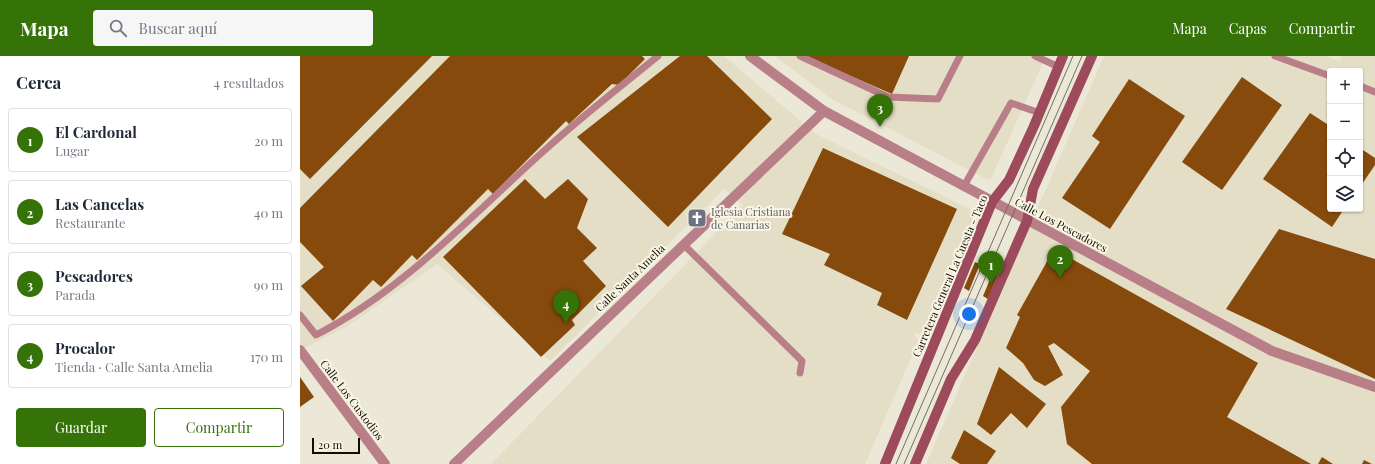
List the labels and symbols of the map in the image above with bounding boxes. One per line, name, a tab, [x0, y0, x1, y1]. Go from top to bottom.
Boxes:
pin: 3	[867, 94, 893, 127]
street label: Carretera General La Cuesta - Taco	[908, 192, 991, 359]
street label: Calle Los Pescadores	[1012, 194, 1110, 255]
place label: Iglesia Cristiana de Canarias	[711, 204, 791, 232]
church icon: Iglesia Cristiana de Canarias	[686, 207, 708, 229]
street label: Calle Santa Amelia	[592, 240, 668, 315]
pin: 2	[1047, 245, 1073, 278]
pin: 1	[978, 251, 1004, 284]
pin: 4	[553, 290, 579, 323]
your location	[959, 304, 979, 324]
street label: Calle Los Custodios	[317, 356, 388, 443]
scale bar	[312, 436, 360, 455]

